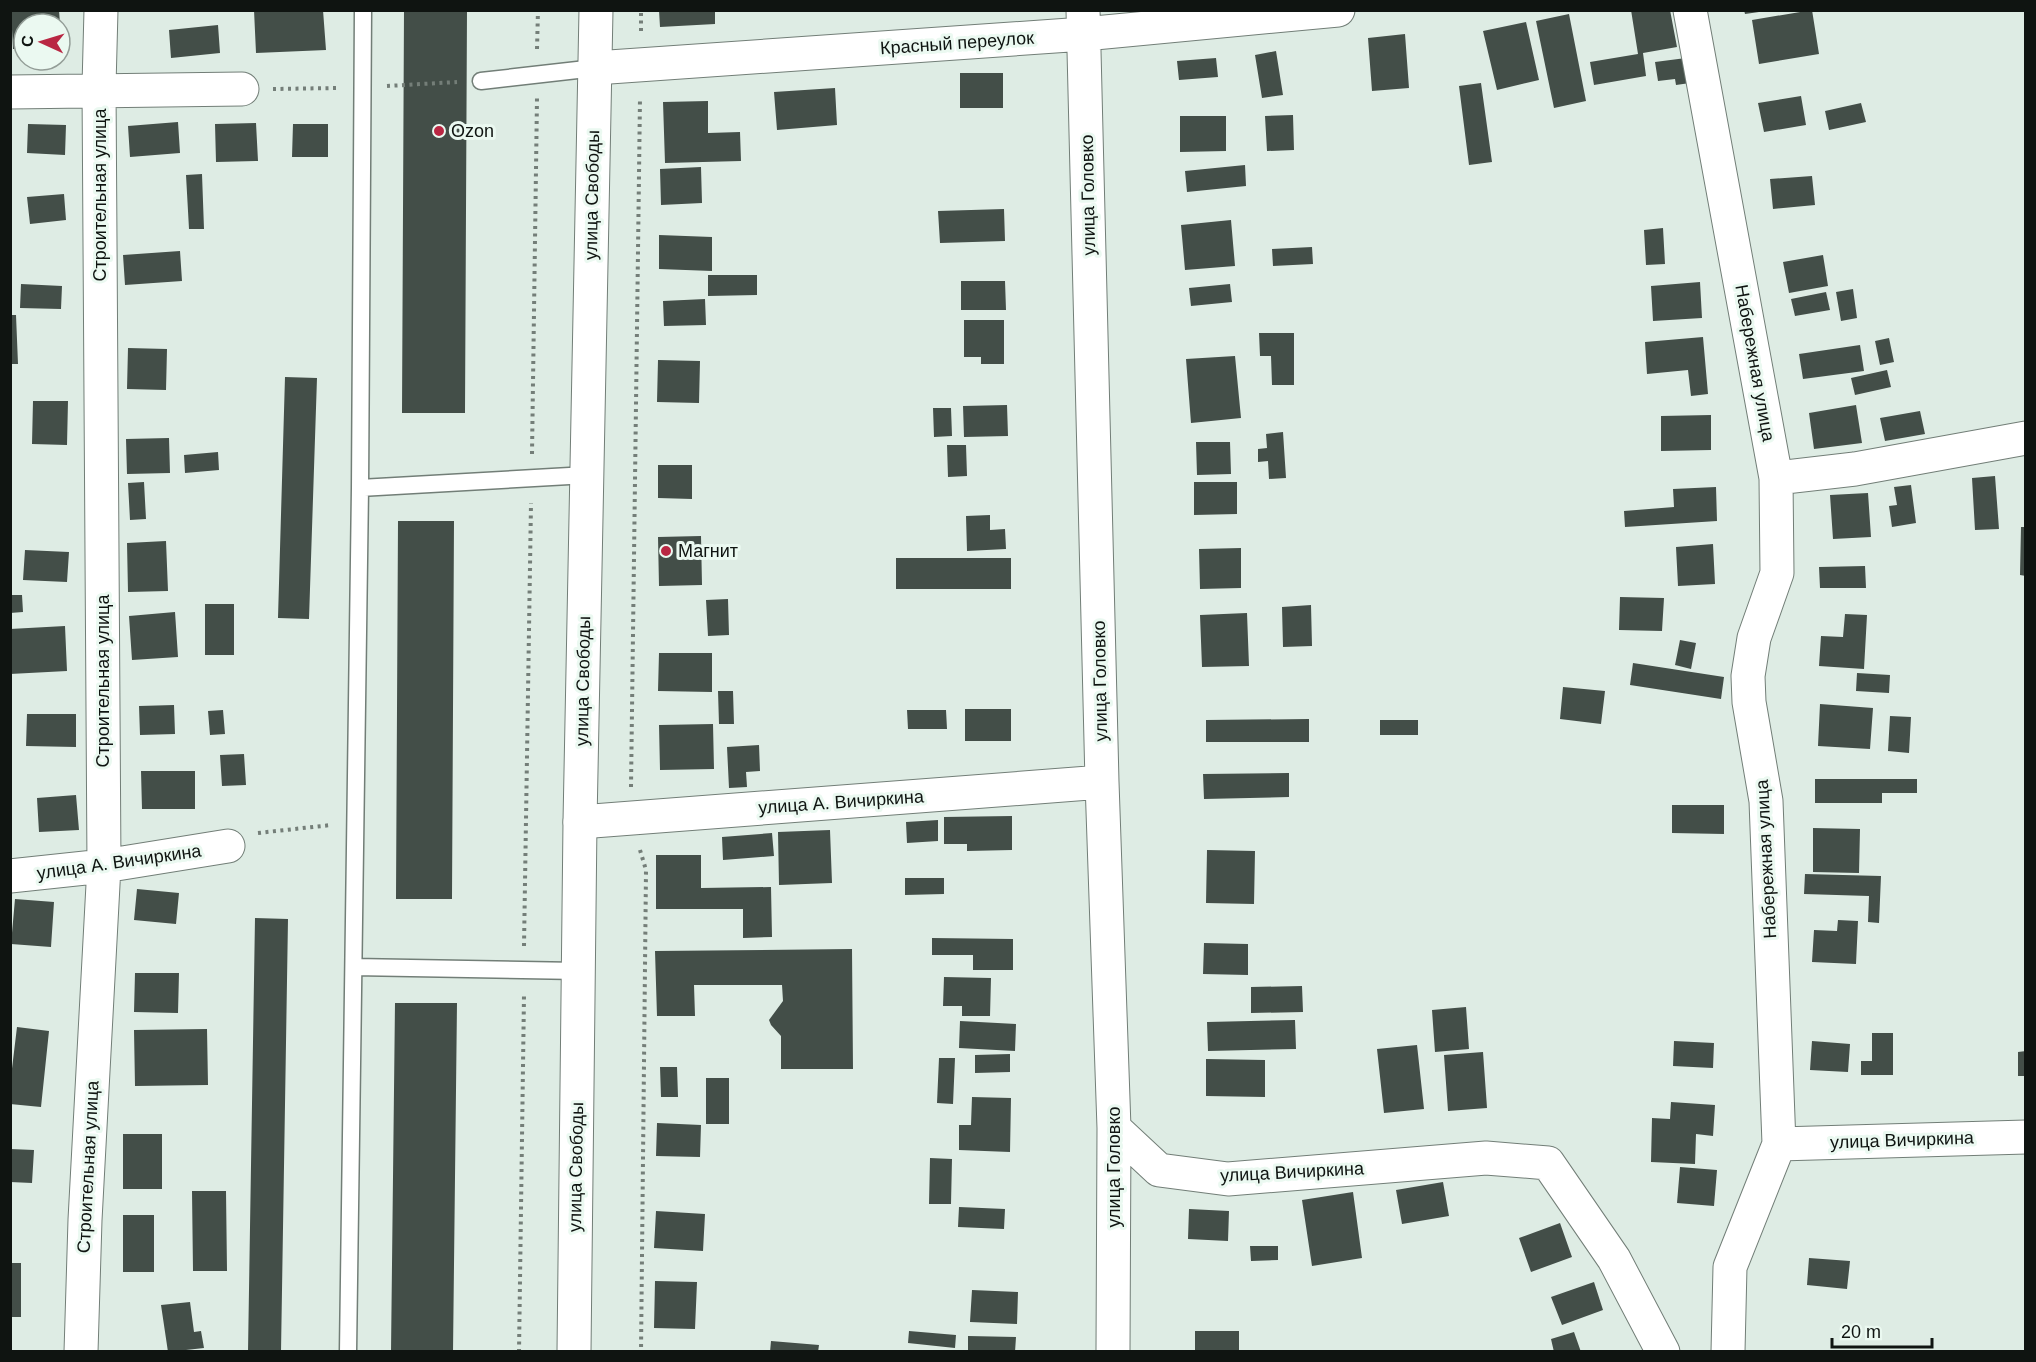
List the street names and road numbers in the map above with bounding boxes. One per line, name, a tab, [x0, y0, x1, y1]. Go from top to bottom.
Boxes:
street label: Красный переулок	[879, 28, 1035, 58]
street label: Строительная улица	[90, 108, 110, 281]
street label: улица Свободы	[581, 130, 603, 260]
street label: улица Головко	[1077, 134, 1099, 256]
street label: Набережная улица	[1731, 283, 1779, 444]
street label: Строительная улица	[93, 594, 113, 767]
street label: улица Свободы	[572, 616, 594, 746]
street label: улица Головко	[1089, 620, 1111, 742]
street label: Набережная улица	[1752, 778, 1780, 939]
street label: улица А. Вичиркина	[758, 786, 925, 818]
street label: улица А. Вичиркина	[35, 840, 203, 883]
street label: Строительная улица	[73, 1079, 103, 1254]
street label: улица Свободы	[565, 1102, 587, 1232]
street label: улица Головко	[1104, 1106, 1124, 1228]
street label: улица Вичиркина	[1830, 1127, 1975, 1153]
street label: улица Вичиркина	[1220, 1158, 1365, 1186]

